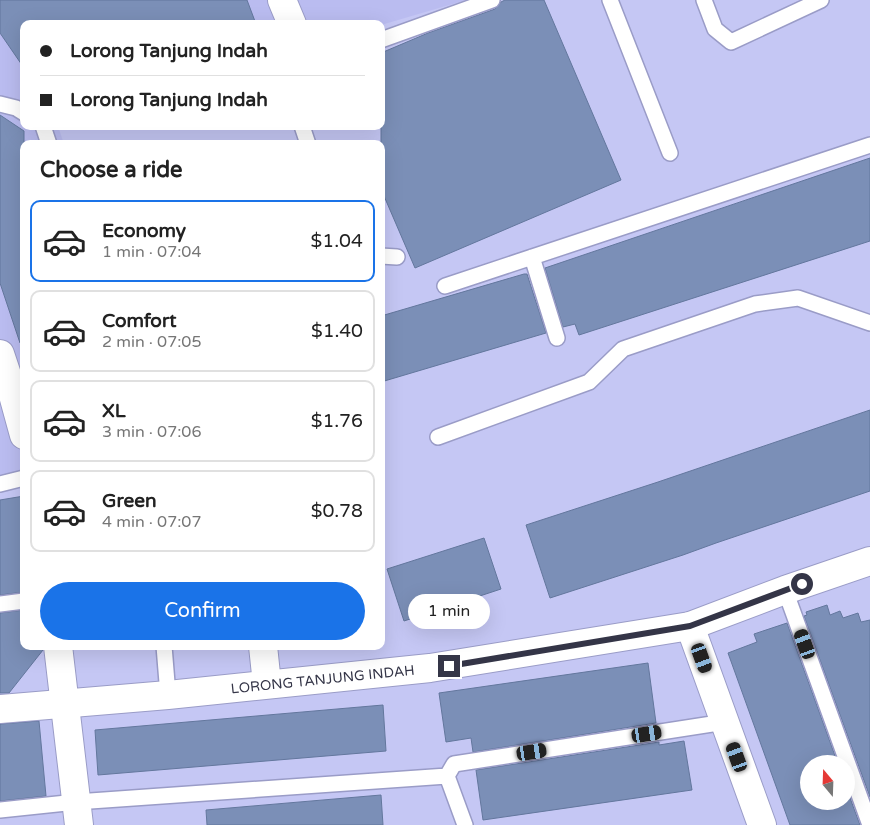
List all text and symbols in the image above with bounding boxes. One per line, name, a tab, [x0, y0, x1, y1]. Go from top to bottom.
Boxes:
text: Lorong Tanjung Indah	[70, 40, 268, 62]
text: Lorong Tanjung Indah	[70, 89, 268, 111]
text: Choose a ride	[40, 157, 183, 183]
icon: car	[42, 219, 87, 264]
text: Economy	[102, 220, 186, 242]
text: $1.04	[311, 230, 363, 252]
text: 1 min · 07:04	[102, 242, 201, 262]
icon: car	[42, 309, 87, 354]
text: Comfort	[102, 310, 176, 332]
text: $1.40	[311, 320, 363, 342]
text: 2 min · 07:05	[102, 332, 201, 352]
icon: car	[42, 399, 87, 444]
text: XL	[102, 400, 126, 422]
text: $1.76	[311, 410, 363, 432]
text: 3 min · 07:06	[102, 422, 201, 442]
icon: car	[42, 489, 87, 534]
text: Green	[102, 490, 156, 512]
text: $0.78	[311, 500, 363, 522]
text: 4 min · 07:07	[102, 512, 201, 532]
route start	[791, 573, 813, 595]
button: Confirm	[40, 582, 365, 640]
callout: 1 min	[408, 594, 490, 628]
text: 1 min	[428, 601, 470, 621]
car	[792, 627, 817, 661]
car	[689, 641, 714, 675]
route end	[438, 655, 460, 677]
street label: LORONG TANJUNG INDAH	[230, 662, 415, 697]
car	[631, 724, 662, 744]
car	[724, 740, 749, 774]
car	[516, 742, 547, 762]
north arrow	[800, 755, 855, 810]
map controls	[800, 755, 855, 810]

